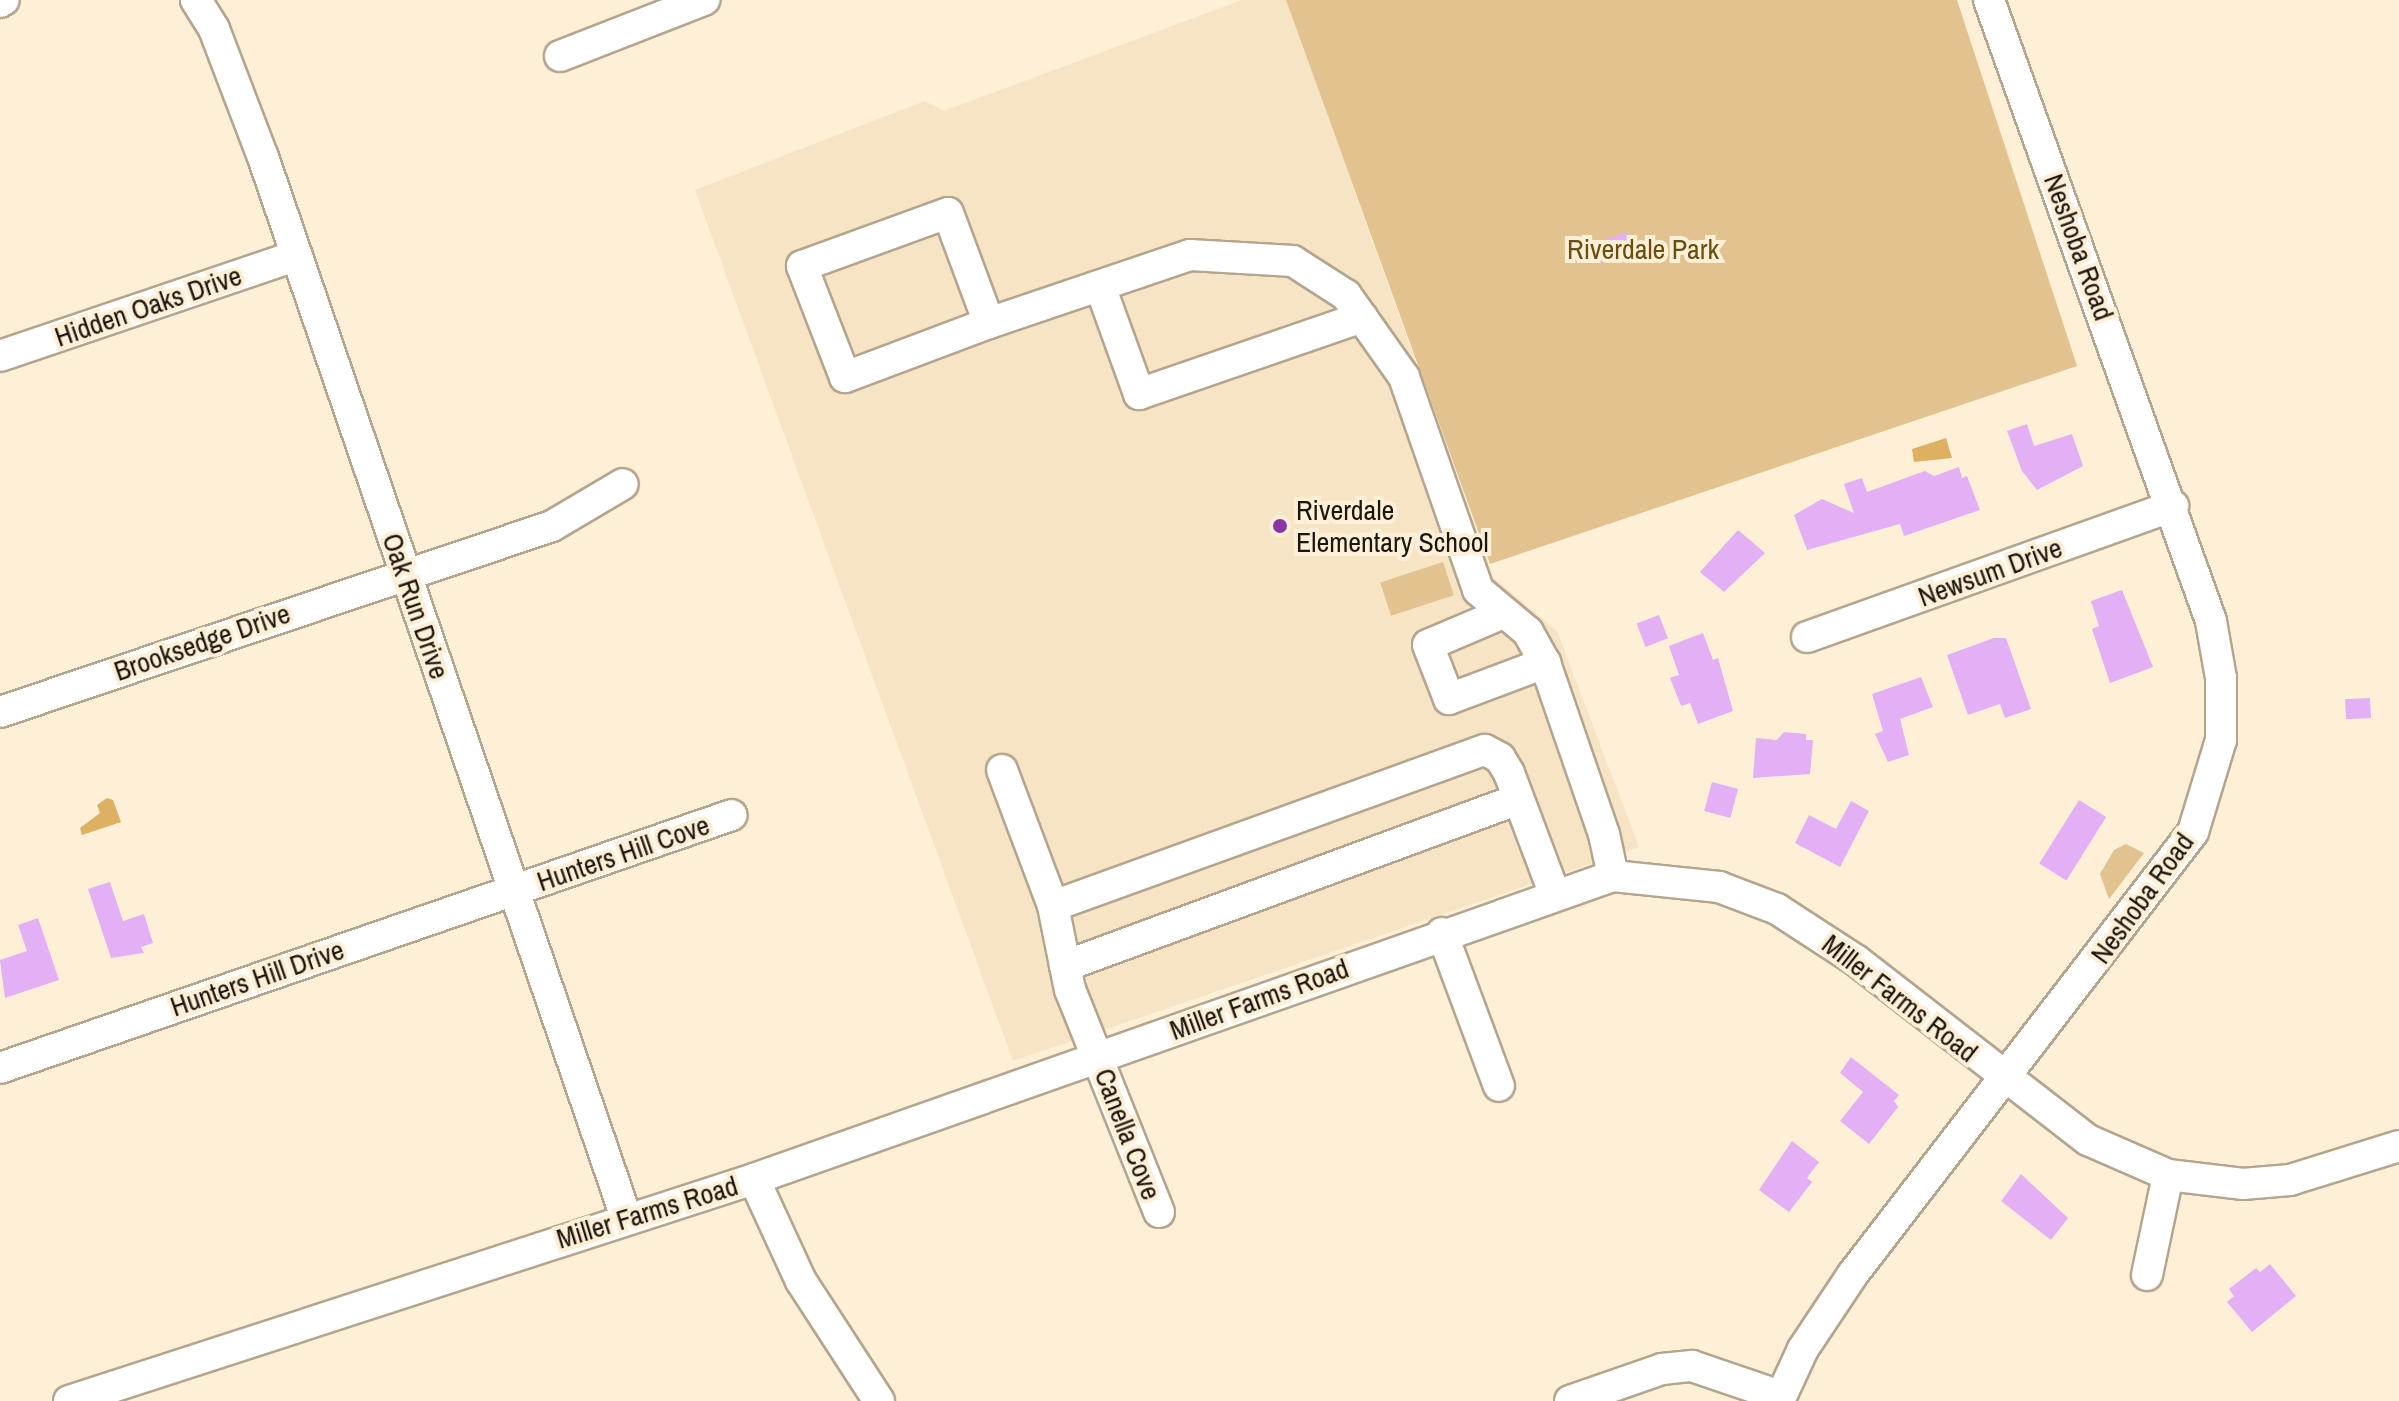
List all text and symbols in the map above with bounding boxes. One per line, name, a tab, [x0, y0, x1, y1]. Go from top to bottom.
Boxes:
street label: Neshoba Road	[2037, 169, 2121, 325]
park label: Riverdale Park	[1567, 232, 1719, 266]
street label: Hidden Oaks Drive	[50, 258, 246, 354]
place label: Riverdale Elementary School	[1296, 493, 1489, 559]
marker: Riverdale Elementary School	[1271, 517, 1289, 535]
street label: Oak Run Drive	[375, 529, 457, 683]
street label: Newsum Drive	[1914, 530, 2066, 614]
street label: Brooksedge Drive	[110, 596, 294, 688]
street label: Hunters Hill Cove	[532, 808, 714, 898]
street label: Neshoba Road	[2083, 826, 2201, 970]
street label: Miller Farms Road	[1816, 927, 1984, 1069]
street label: Hunters Hill Drive	[166, 933, 348, 1023]
street label: Miller Farms Road	[1165, 951, 1353, 1047]
street label: Canella Cove	[1088, 1064, 1168, 1204]
street label: Miller Farms Road	[552, 1168, 742, 1256]

